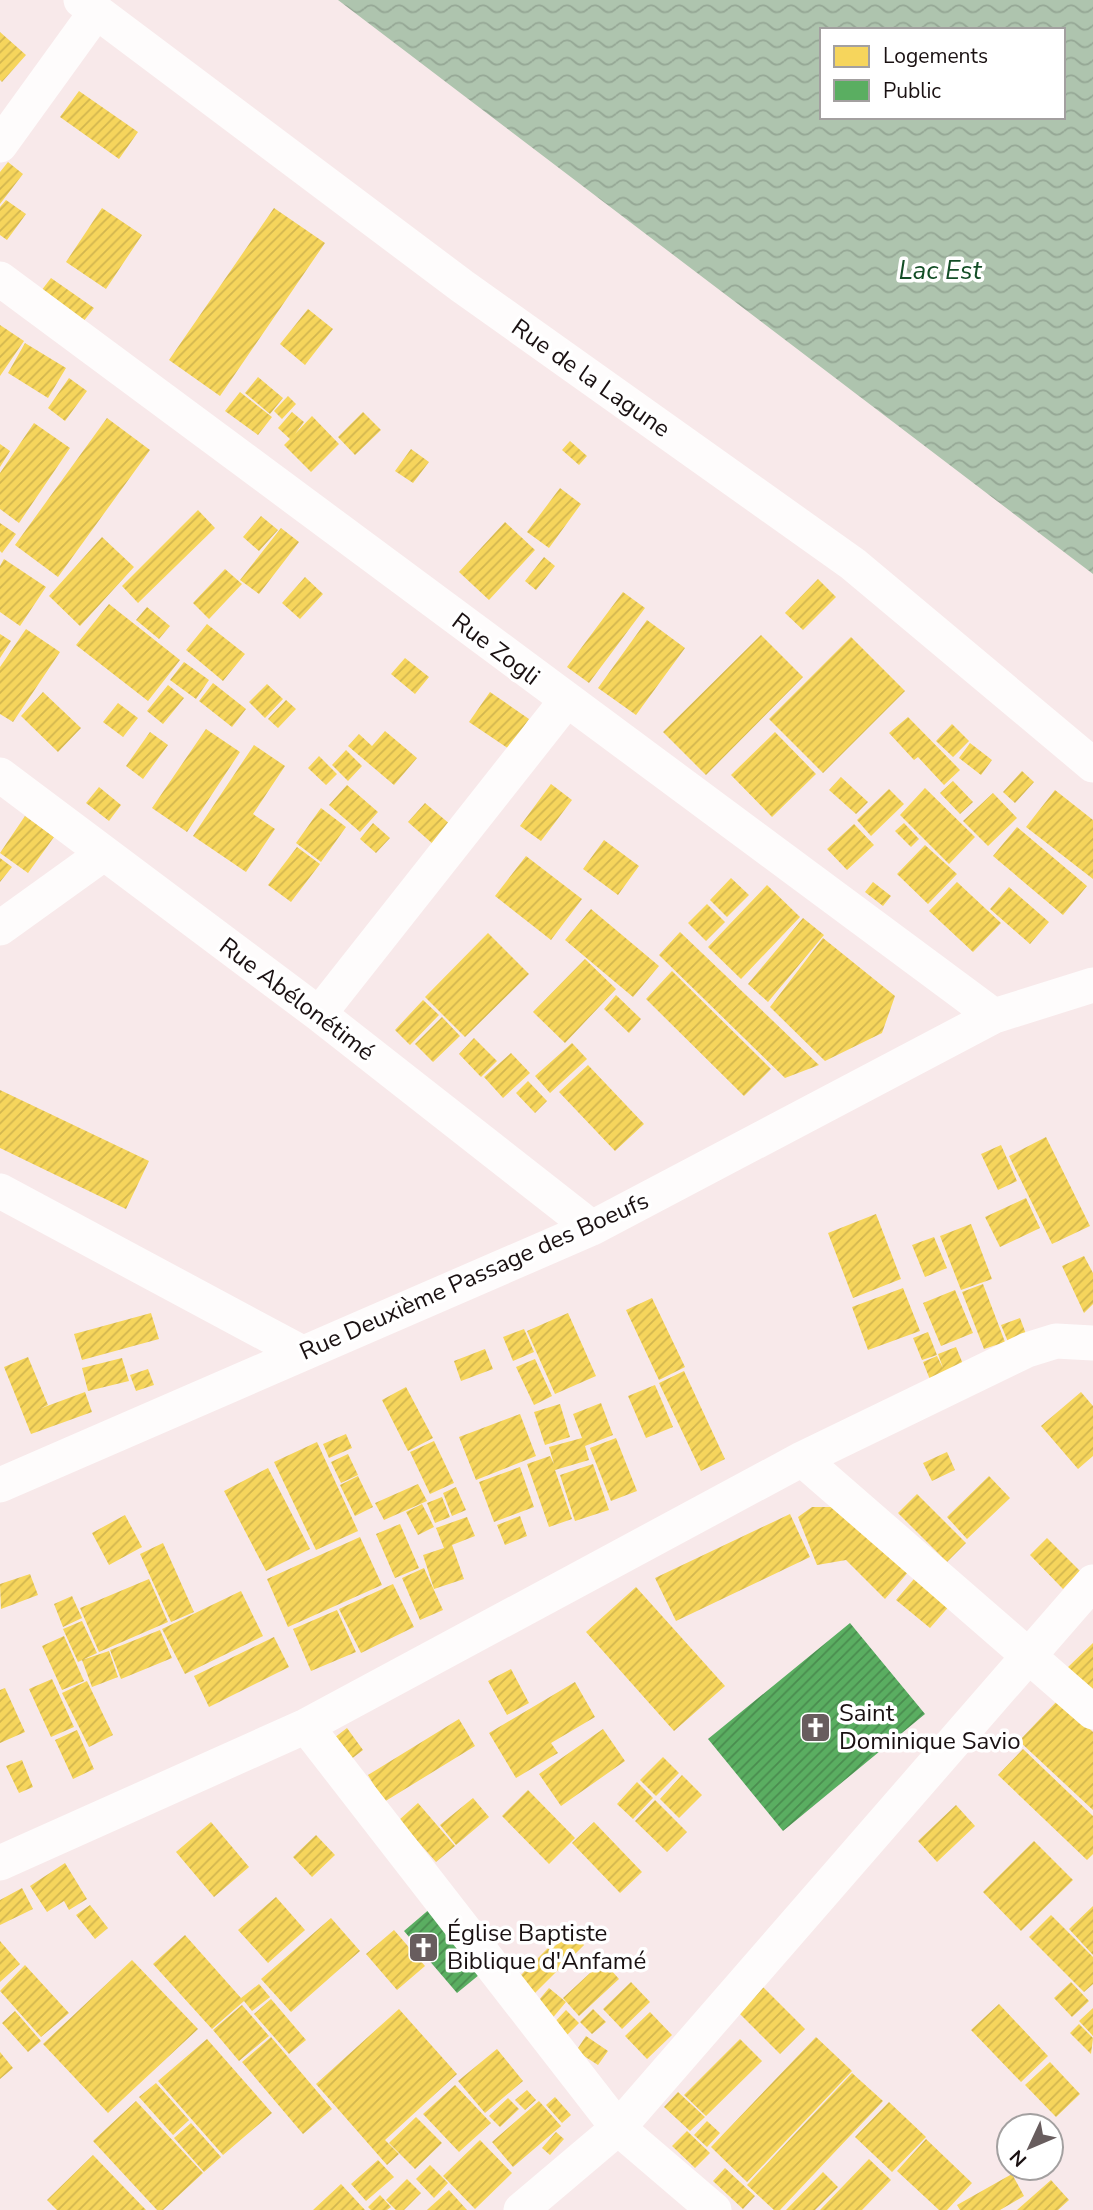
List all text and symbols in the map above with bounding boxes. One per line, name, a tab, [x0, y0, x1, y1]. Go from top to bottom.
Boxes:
legend	[820, 28, 1065, 119]
text: Logements	[883, 42, 988, 70]
text: Public	[883, 77, 941, 105]
water label: Lac Est	[898, 253, 982, 288]
street label: Rue de la Lagune	[505, 311, 677, 445]
street label: Rue Zogli	[446, 605, 546, 693]
street label: Rue Abélonétimé	[213, 930, 381, 1068]
street label: Rue Deuxième Passage des Boeufs	[294, 1184, 654, 1368]
place label: Saint Dominique Savio	[839, 1697, 1021, 1757]
church icon: Saint Dominique Savio	[799, 1710, 833, 1744]
place label: Église Baptiste Biblique d'Anfamé	[447, 1917, 646, 1977]
church icon: Église Baptiste Biblique d'Anfamé	[407, 1930, 441, 1964]
north arrow	[995, 2112, 1065, 2182]
text: N	[1004, 2144, 1033, 2172]

